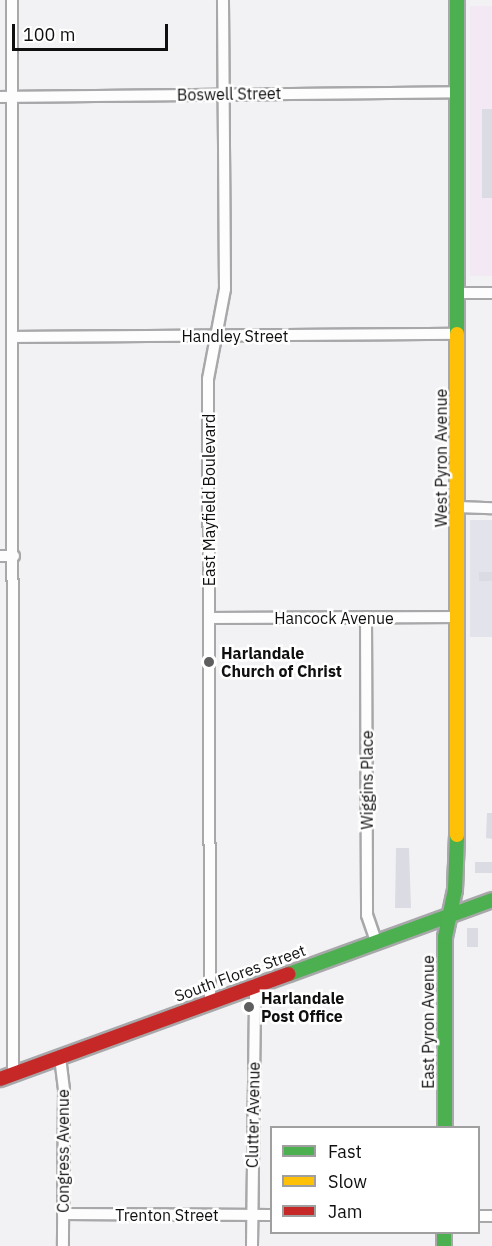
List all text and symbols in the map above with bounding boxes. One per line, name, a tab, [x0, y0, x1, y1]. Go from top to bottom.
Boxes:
scale bar	[15, 12, 171, 50]
text: 100 m	[23, 23, 75, 46]
street label: Boswell Street	[177, 83, 281, 105]
street label: Handley Street	[182, 326, 288, 346]
street label: West Pyron Avenue	[431, 389, 451, 527]
street label: East Mayfield Boulevard	[199, 414, 219, 586]
street label: Hancock Avenue	[274, 608, 394, 628]
place label: Harlandale Church of Christ	[221, 643, 342, 681]
marker: Harlandale Church of Christ	[202, 655, 216, 669]
street label: Wiggins Place	[357, 730, 377, 830]
street label: South Flores Street	[172, 940, 308, 1006]
street label: East Pyron Avenue	[418, 955, 438, 1089]
place label: Harlandale Post Office	[261, 988, 344, 1026]
marker: Harlandale Post Office	[242, 1000, 256, 1014]
street label: Clutter Avenue	[242, 1062, 264, 1168]
street label: Congress Avenue	[53, 1089, 73, 1213]
legend	[270, 1126, 480, 1234]
text: Fast	[328, 1140, 362, 1163]
text: Slow	[328, 1170, 367, 1193]
text: Jam	[328, 1200, 363, 1223]
street label: Trenton Street	[115, 1205, 219, 1225]

